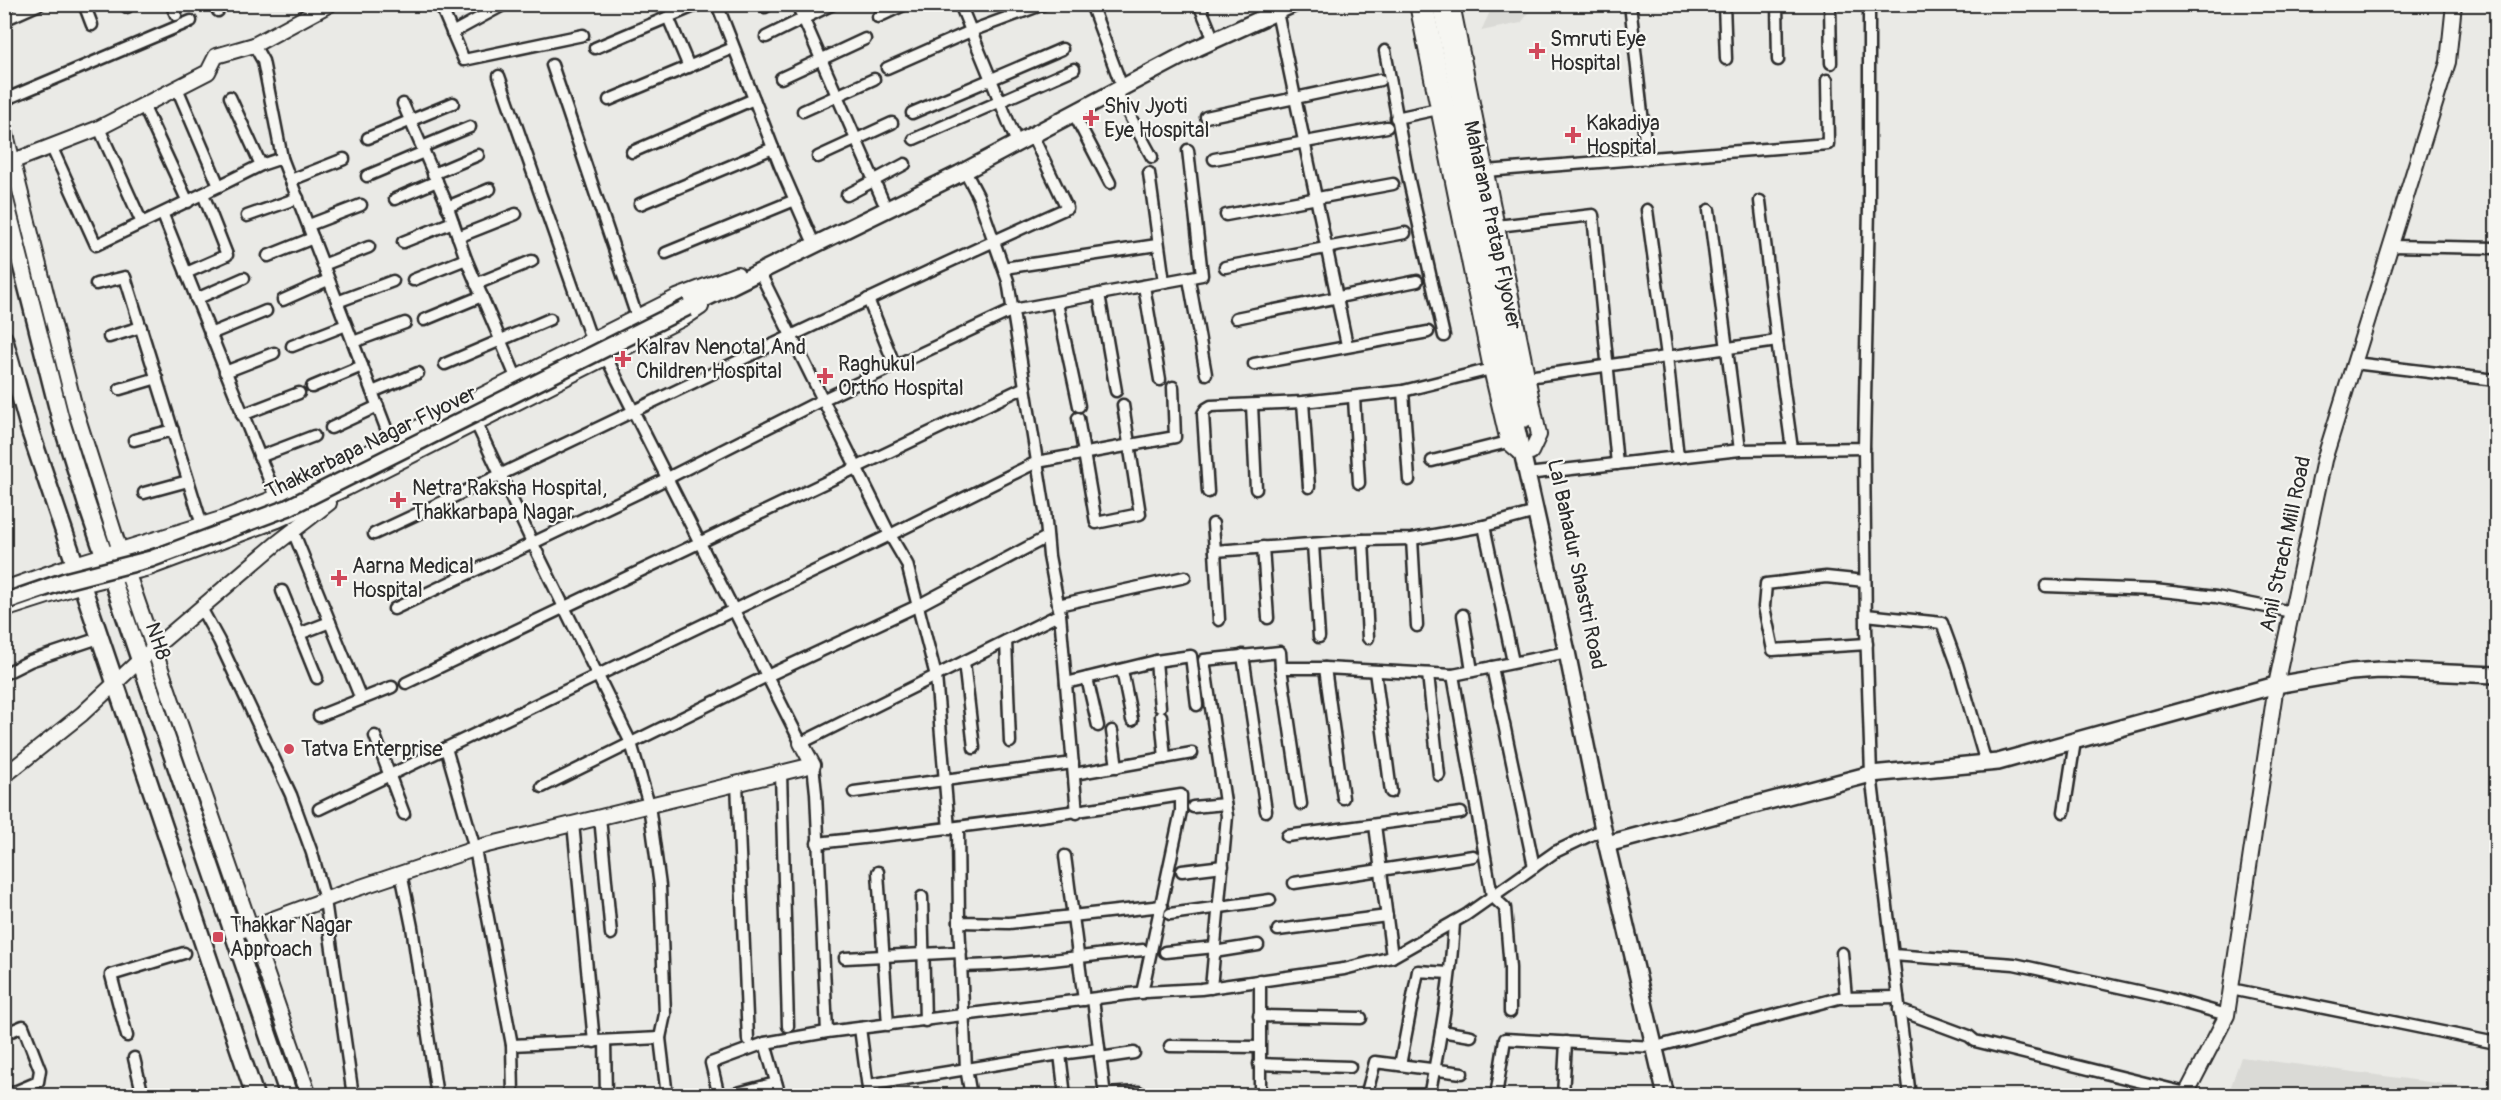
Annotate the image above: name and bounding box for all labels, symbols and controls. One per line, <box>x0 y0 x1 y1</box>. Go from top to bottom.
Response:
place label: Smruti Eye Hospital <box>1550 26 1646 77</box>
marker: Smruti Eye Hospital <box>1528 42 1546 60</box>
place label: Shiv Jyoti Eye Hospital <box>1104 93 1209 144</box>
marker: Shiv Jyoti Eye Hospital <box>1082 109 1100 127</box>
place label: Kakadiya Hospital <box>1586 110 1660 161</box>
street label: Maharana Pratap Flyover <box>1457 118 1528 333</box>
marker: Kakadiya Hospital <box>1564 126 1582 144</box>
place label: Kalrav Nenotal And Children Hospital <box>636 334 806 385</box>
marker: Kalrav Nenotal And Children Hospital <box>614 350 632 368</box>
place label: Raghukul Ortho Hospital <box>838 351 964 402</box>
marker: Raghukul Ortho Hospital <box>816 367 834 385</box>
street label: Thakkarbapa Nagar Flyover <box>261 379 482 505</box>
street label: Anil Strach Mill Road <box>2254 454 2317 634</box>
street label: Lal Bahadur Shastri Road <box>1541 456 1612 672</box>
place label: Netra Raksha Hospital, Thakkarbapa Nagar <box>412 475 607 526</box>
marker: Netra Raksha Hospital, Thakkarbapa Nagar <box>389 491 407 509</box>
place label: Aarna Medical Hospital <box>352 553 474 604</box>
marker: Aarna Medical Hospital <box>330 569 348 587</box>
street label: NH8 <box>139 619 176 664</box>
place label: Tatva Enterprise <box>301 736 443 763</box>
marker: Tatva Enterprise <box>282 742 296 756</box>
place label: Thakkar Nagar Approach <box>230 912 353 963</box>
marker: Thakkar Nagar Approach <box>211 930 225 944</box>

